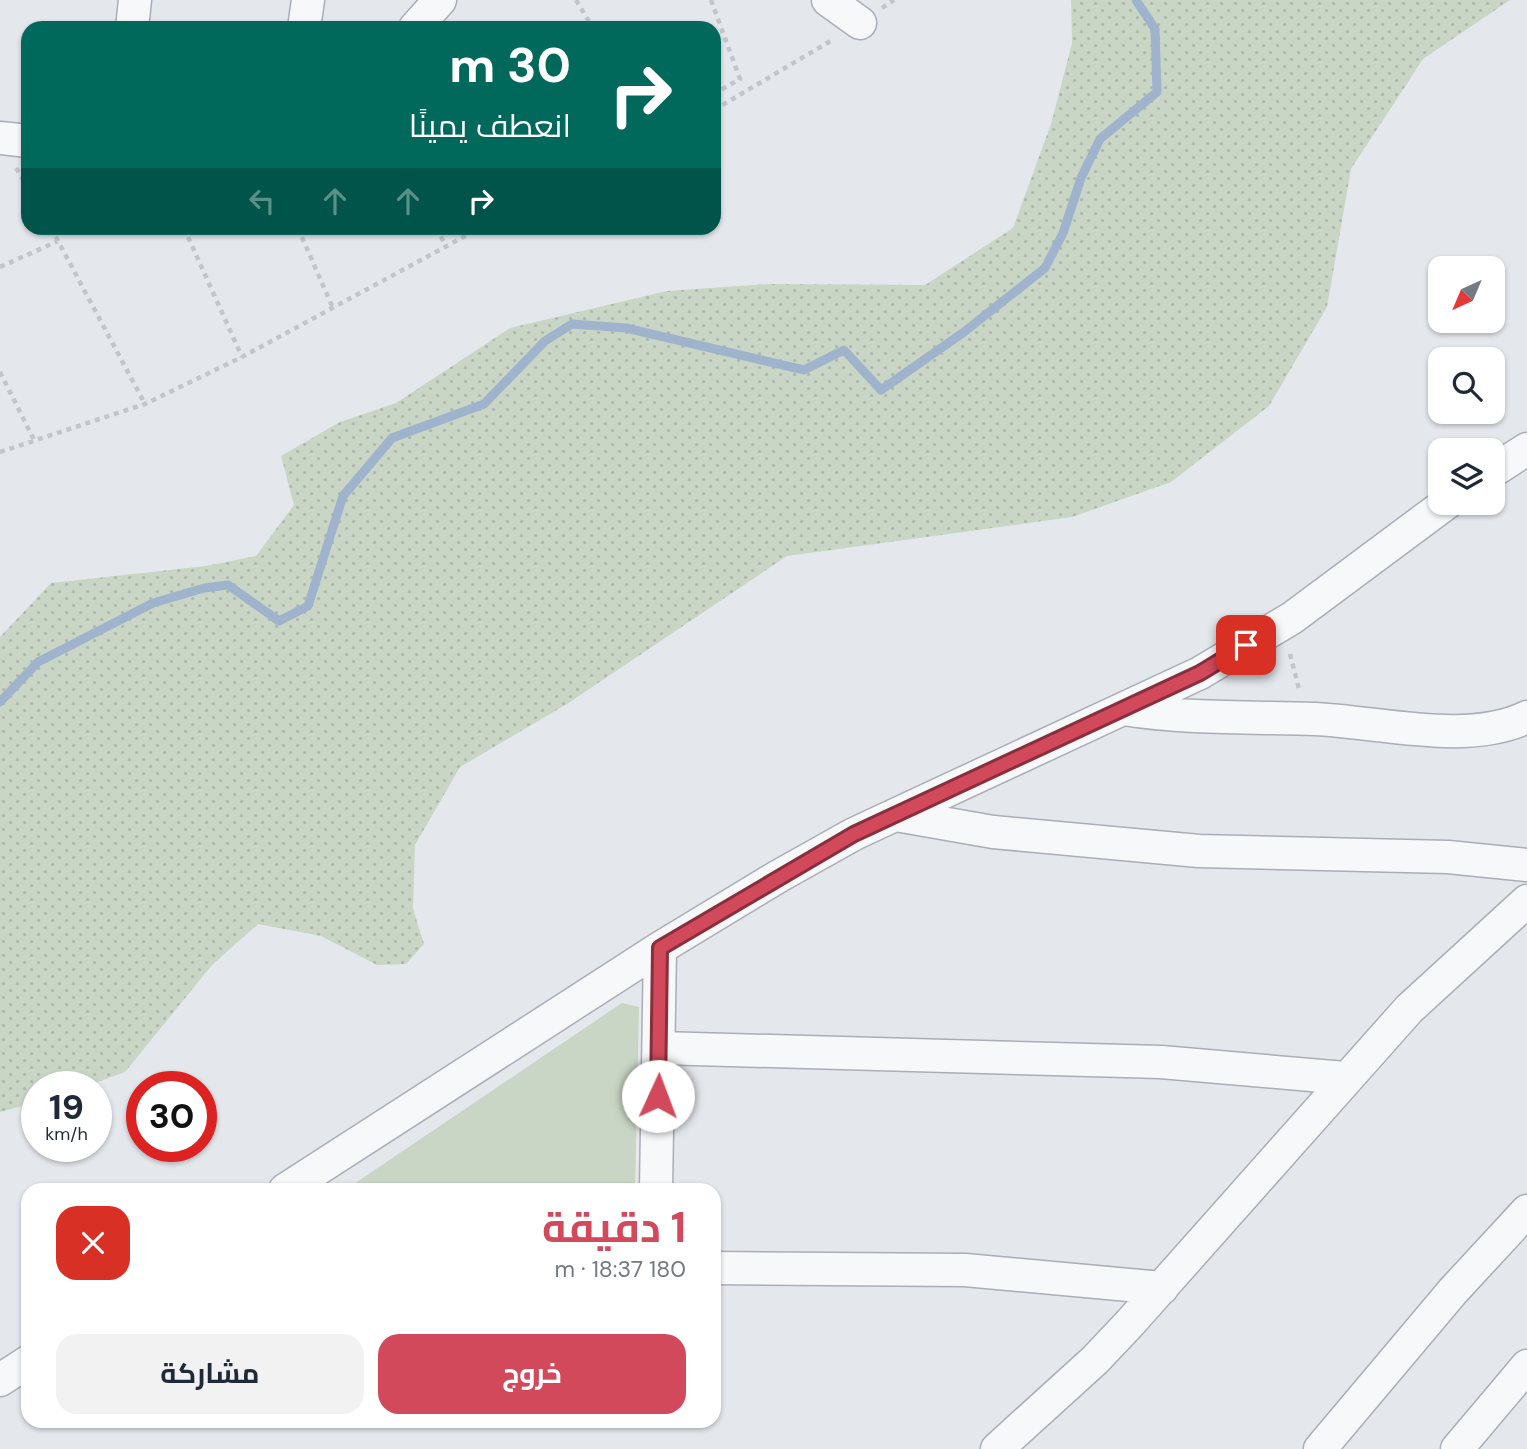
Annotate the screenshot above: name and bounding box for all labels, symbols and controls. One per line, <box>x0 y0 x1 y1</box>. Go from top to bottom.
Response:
text: 30 m <box>449 33 571 97</box>
icon: right <box>595 49 686 140</box>
text: انعطف يمينًا <box>409 105 571 147</box>
icon: left <box>243 182 281 220</box>
icon: ahead <box>316 182 354 220</box>
icon: ahead <box>389 182 427 220</box>
icon: right <box>462 182 500 220</box>
north arrow <box>1428 256 1505 332</box>
map controls <box>1428 256 1505 515</box>
button: search <box>1428 347 1505 424</box>
button: layers <box>1428 438 1505 515</box>
pin <box>1216 615 1276 675</box>
icon: arrive <box>1227 626 1265 664</box>
position arrow <box>621 1059 695 1133</box>
speed limit sign: 30 <box>126 1071 217 1162</box>
text: 19 <box>49 1084 84 1130</box>
text: km/h <box>45 1122 88 1146</box>
text: 1 دقيقة <box>542 1200 686 1255</box>
button: close <box>56 1206 130 1280</box>
text: 180 m · 18:37 <box>554 1254 686 1284</box>
button: مشاركة <box>56 1334 364 1414</box>
button: خروج <box>378 1334 686 1414</box>

